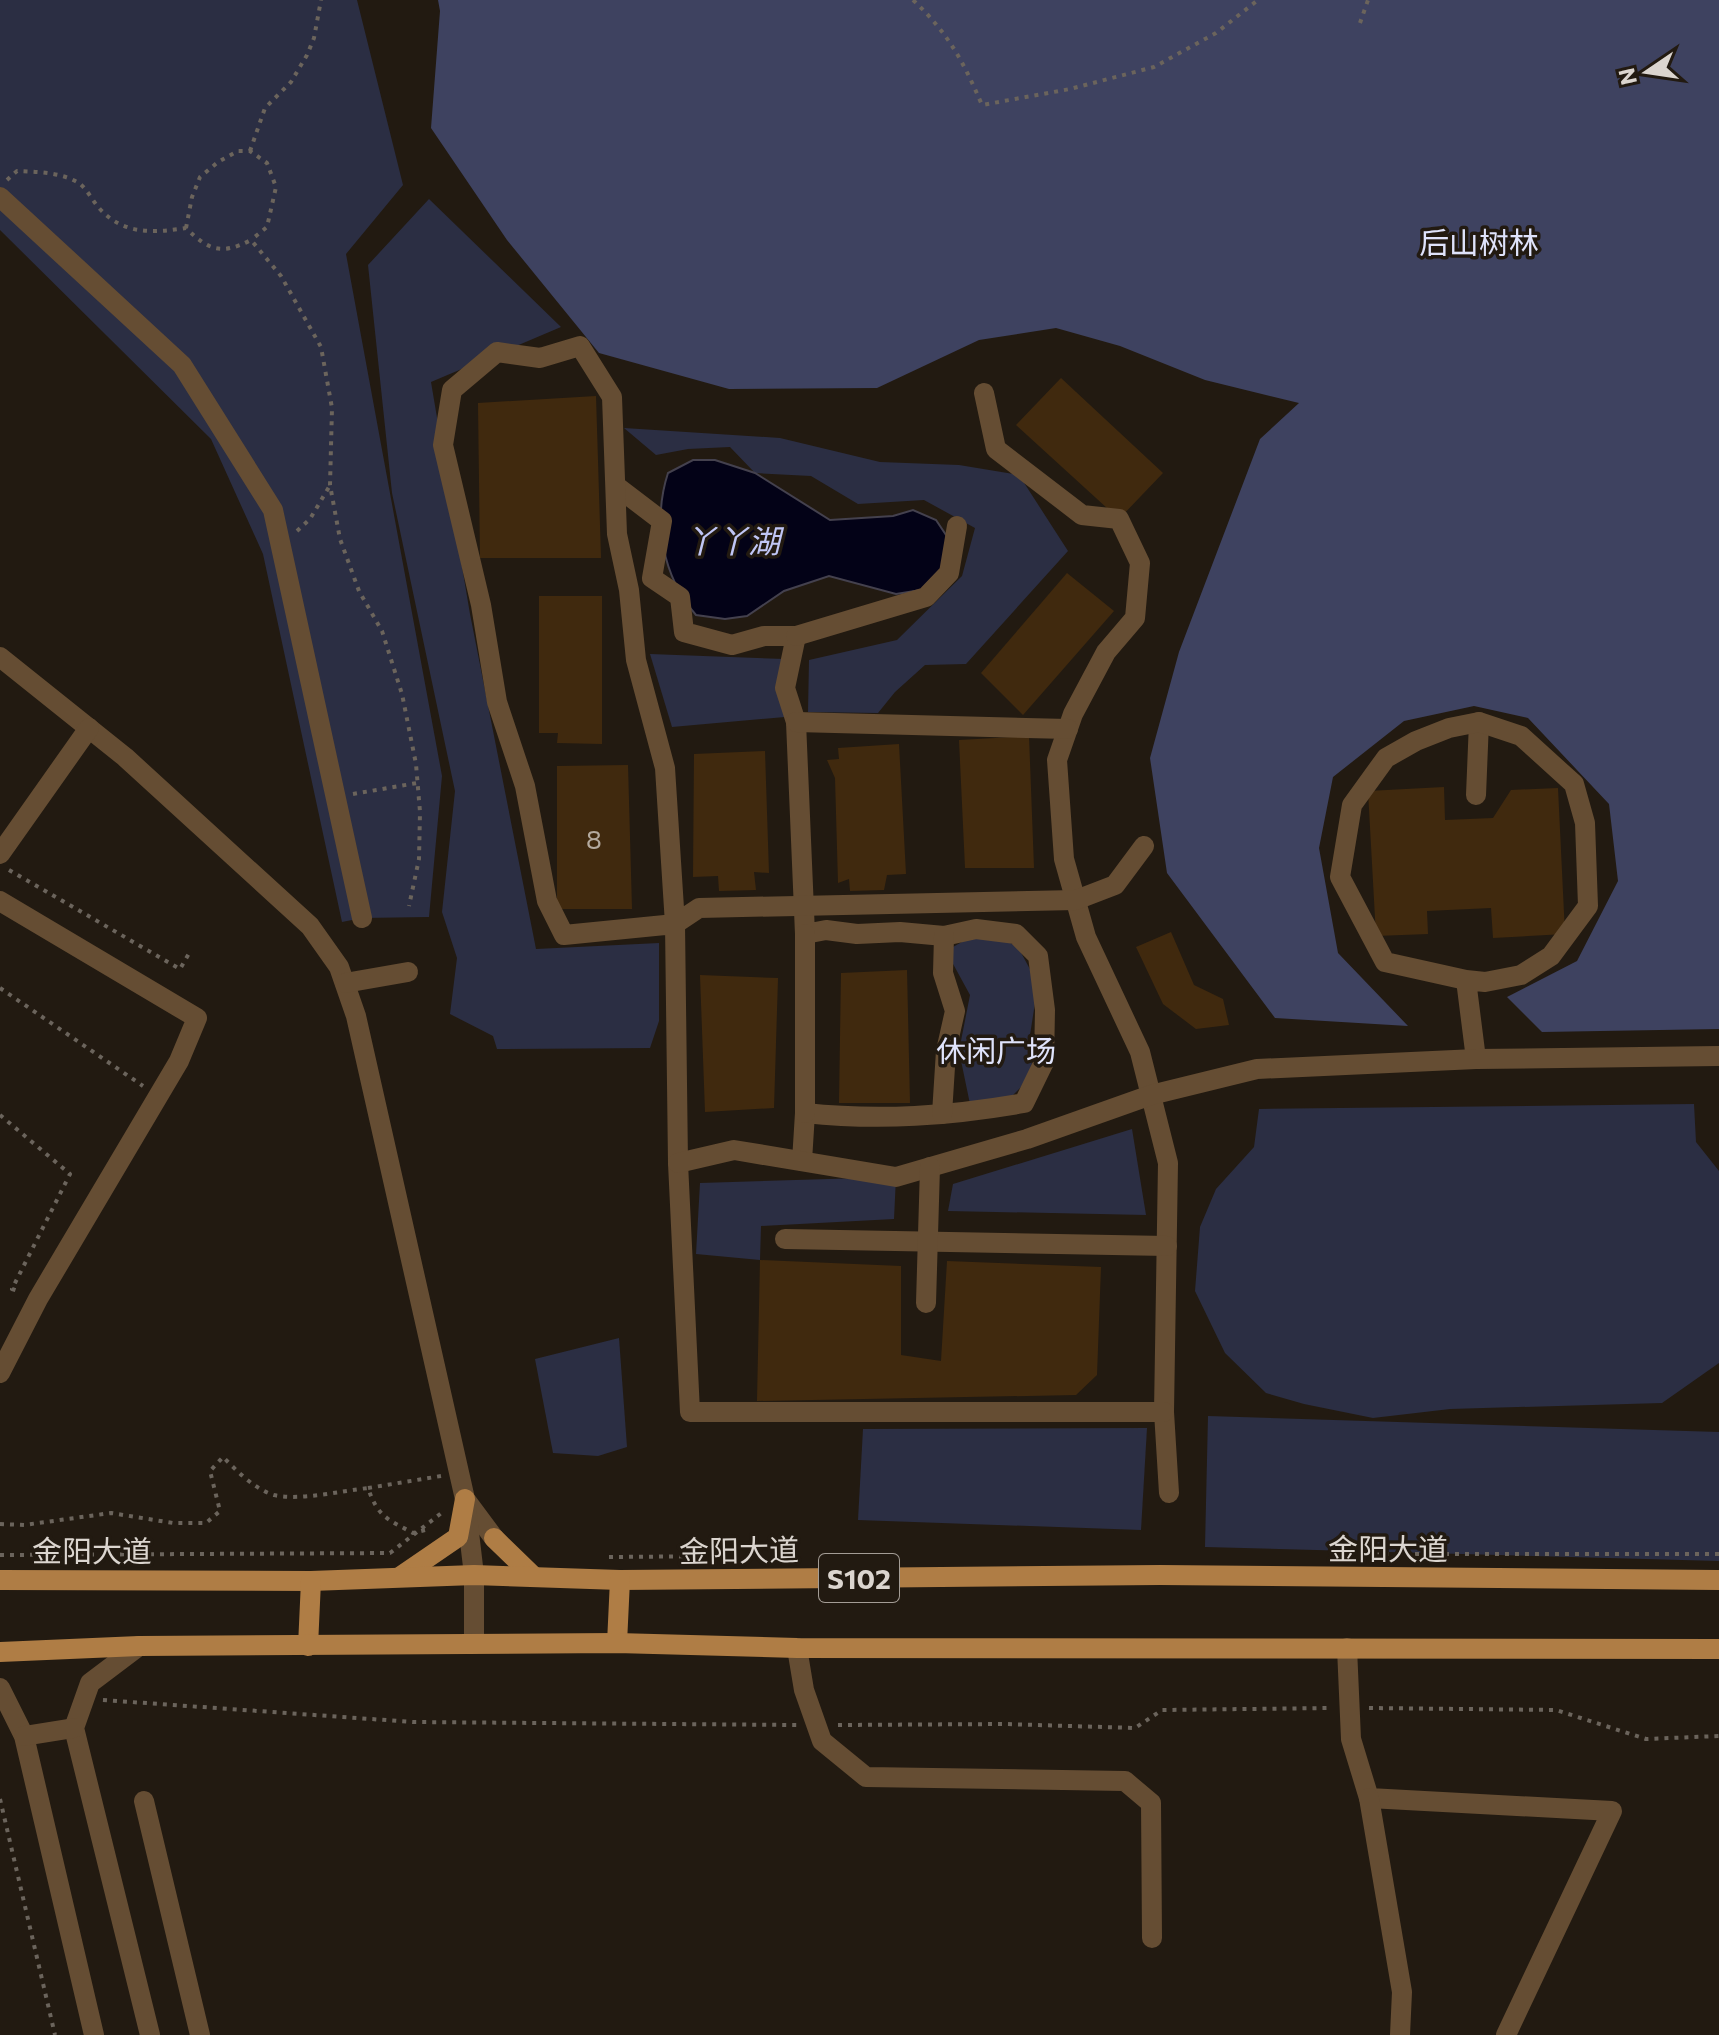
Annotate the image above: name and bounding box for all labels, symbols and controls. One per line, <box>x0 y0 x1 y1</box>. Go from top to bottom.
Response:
north arrow <box>1607 32 1687 112</box>
text: N <box>1612 66 1642 88</box>
park label: 后山树林 <box>1419 223 1539 260</box>
water label: 丫丫湖 <box>684 520 785 560</box>
house number: 8 <box>586 823 602 854</box>
park label: 休闲广场 <box>936 1031 1056 1068</box>
street label: 金阳大道 <box>679 1529 799 1569</box>
street label: 金阳大道 <box>1328 1529 1448 1566</box>
street label: 金阳大道 <box>32 1531 152 1568</box>
road number: S102 <box>819 1554 899 1602</box>

